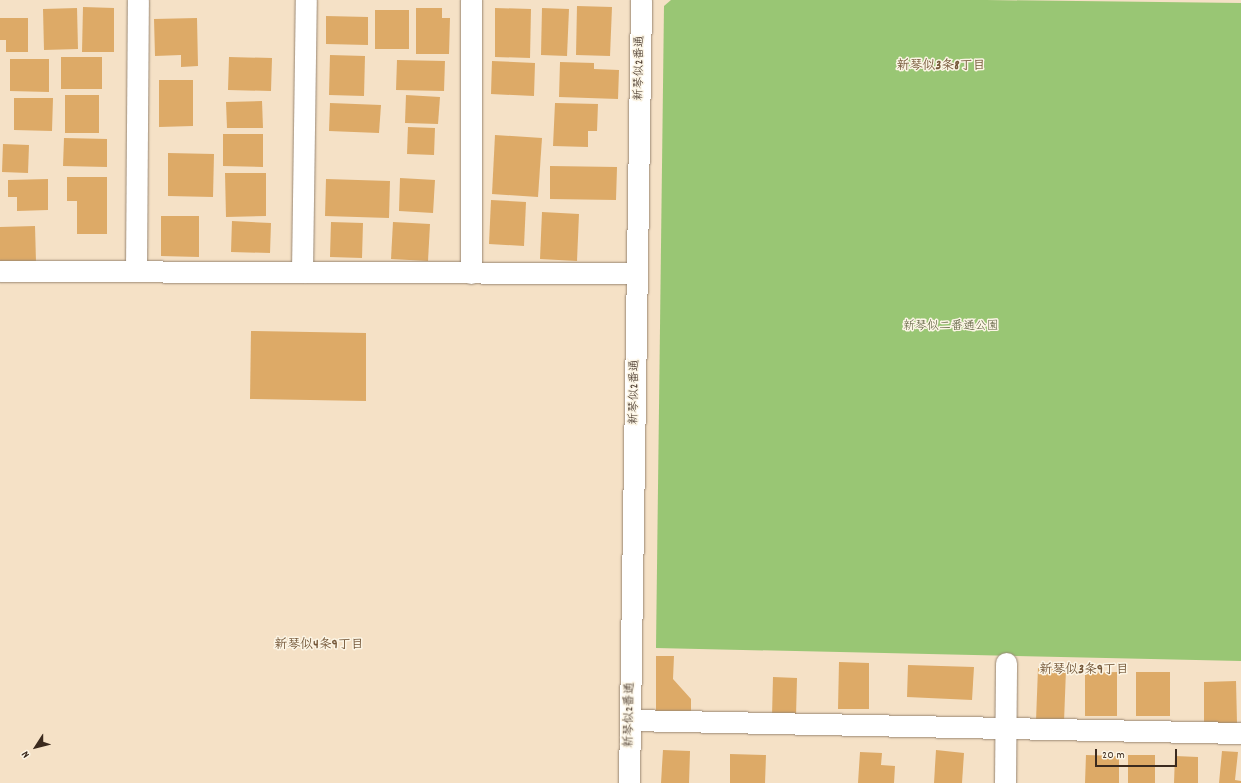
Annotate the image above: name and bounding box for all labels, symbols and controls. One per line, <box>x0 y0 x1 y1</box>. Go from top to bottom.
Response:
street label: 新琴似2番通 <box>632 35 648 101</box>
district label: 新琴似3条8丁目 <box>897 59 985 75</box>
park label: 新琴似二番通公園 <box>903 320 999 334</box>
street label: 新琴似2番通 <box>627 359 643 425</box>
district label: 新琴似4条9丁目 <box>274 638 364 654</box>
district label: 新琴似3条9丁目 <box>1039 663 1129 679</box>
street label: 新琴似2番通 <box>622 682 638 748</box>
north arrow <box>16 727 56 767</box>
scale bar <box>1097 741 1179 767</box>
text: N <box>18 747 34 761</box>
text: 20 m <box>1102 747 1125 764</box>

